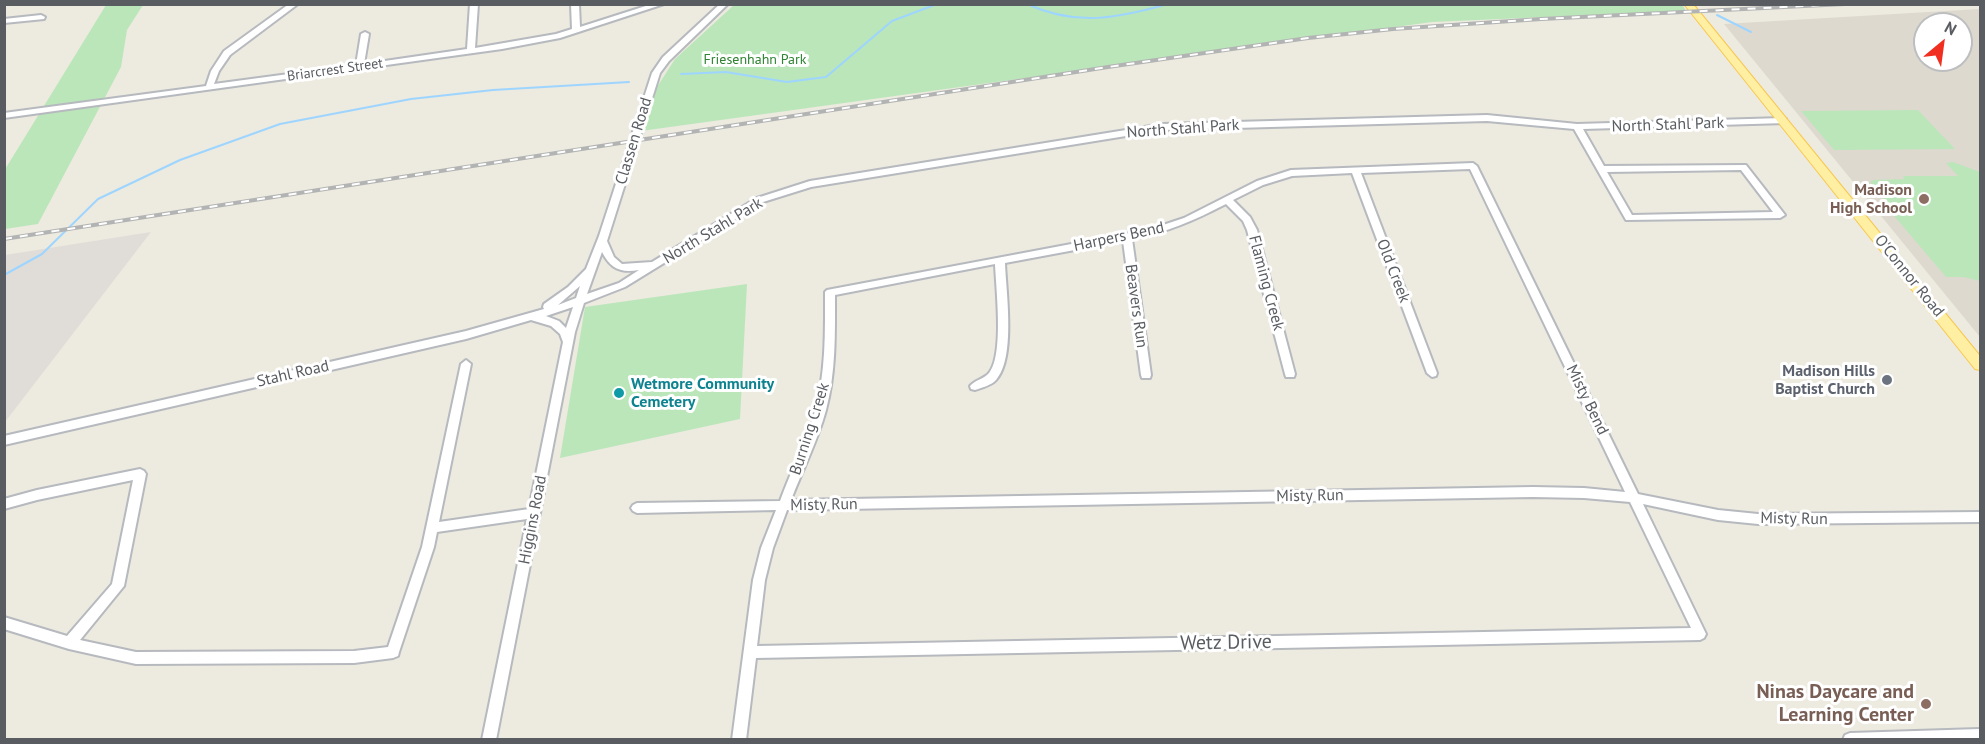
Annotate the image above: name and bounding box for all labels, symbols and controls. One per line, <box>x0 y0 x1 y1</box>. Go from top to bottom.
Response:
north arrow <box>1913 12 1973 72</box>
text: N <box>1941 17 1960 39</box>
park label: Friesenhahn Park <box>704 52 806 68</box>
street label: Briarcrest Street <box>286 55 384 85</box>
street label: Classen Road <box>612 95 656 187</box>
street label: North Stahl Park <box>1611 113 1725 137</box>
street label: North Stahl Park <box>1126 115 1240 143</box>
place label: Madison High School <box>1830 180 1912 218</box>
marker: Madison High School <box>1917 192 1931 206</box>
street label: North Stahl Park <box>660 194 766 268</box>
street label: Harpers Bend <box>1072 218 1166 256</box>
street label: O'Connor Road <box>1870 231 1948 321</box>
street label: Flaming Creek <box>1244 233 1288 333</box>
street label: Old Creek <box>1372 236 1414 306</box>
street label: Beavers Run <box>1121 263 1151 349</box>
street label: Stahl Road <box>255 356 331 392</box>
place label: Madison Hills Baptist Church <box>1775 361 1875 399</box>
street label: Misty Bend <box>1562 362 1612 438</box>
marker: Madison Hills Baptist Church <box>1880 373 1894 387</box>
place label: Wetmore Community Cemetery <box>631 374 774 412</box>
street label: Burning Creek <box>786 380 834 478</box>
marker: Wetmore Community Cemetery <box>612 386 626 400</box>
street label: Higgins Road <box>515 474 551 566</box>
street label: Misty Run <box>1276 486 1344 506</box>
street label: Misty Run <box>790 495 858 515</box>
street label: Misty Run <box>1760 509 1828 529</box>
street label: Wetz Drive <box>1180 630 1272 656</box>
place label: Ninas Daycare and Learning Center <box>1756 680 1914 727</box>
marker: Ninas Daycare and Learning Center <box>1919 697 1933 711</box>

